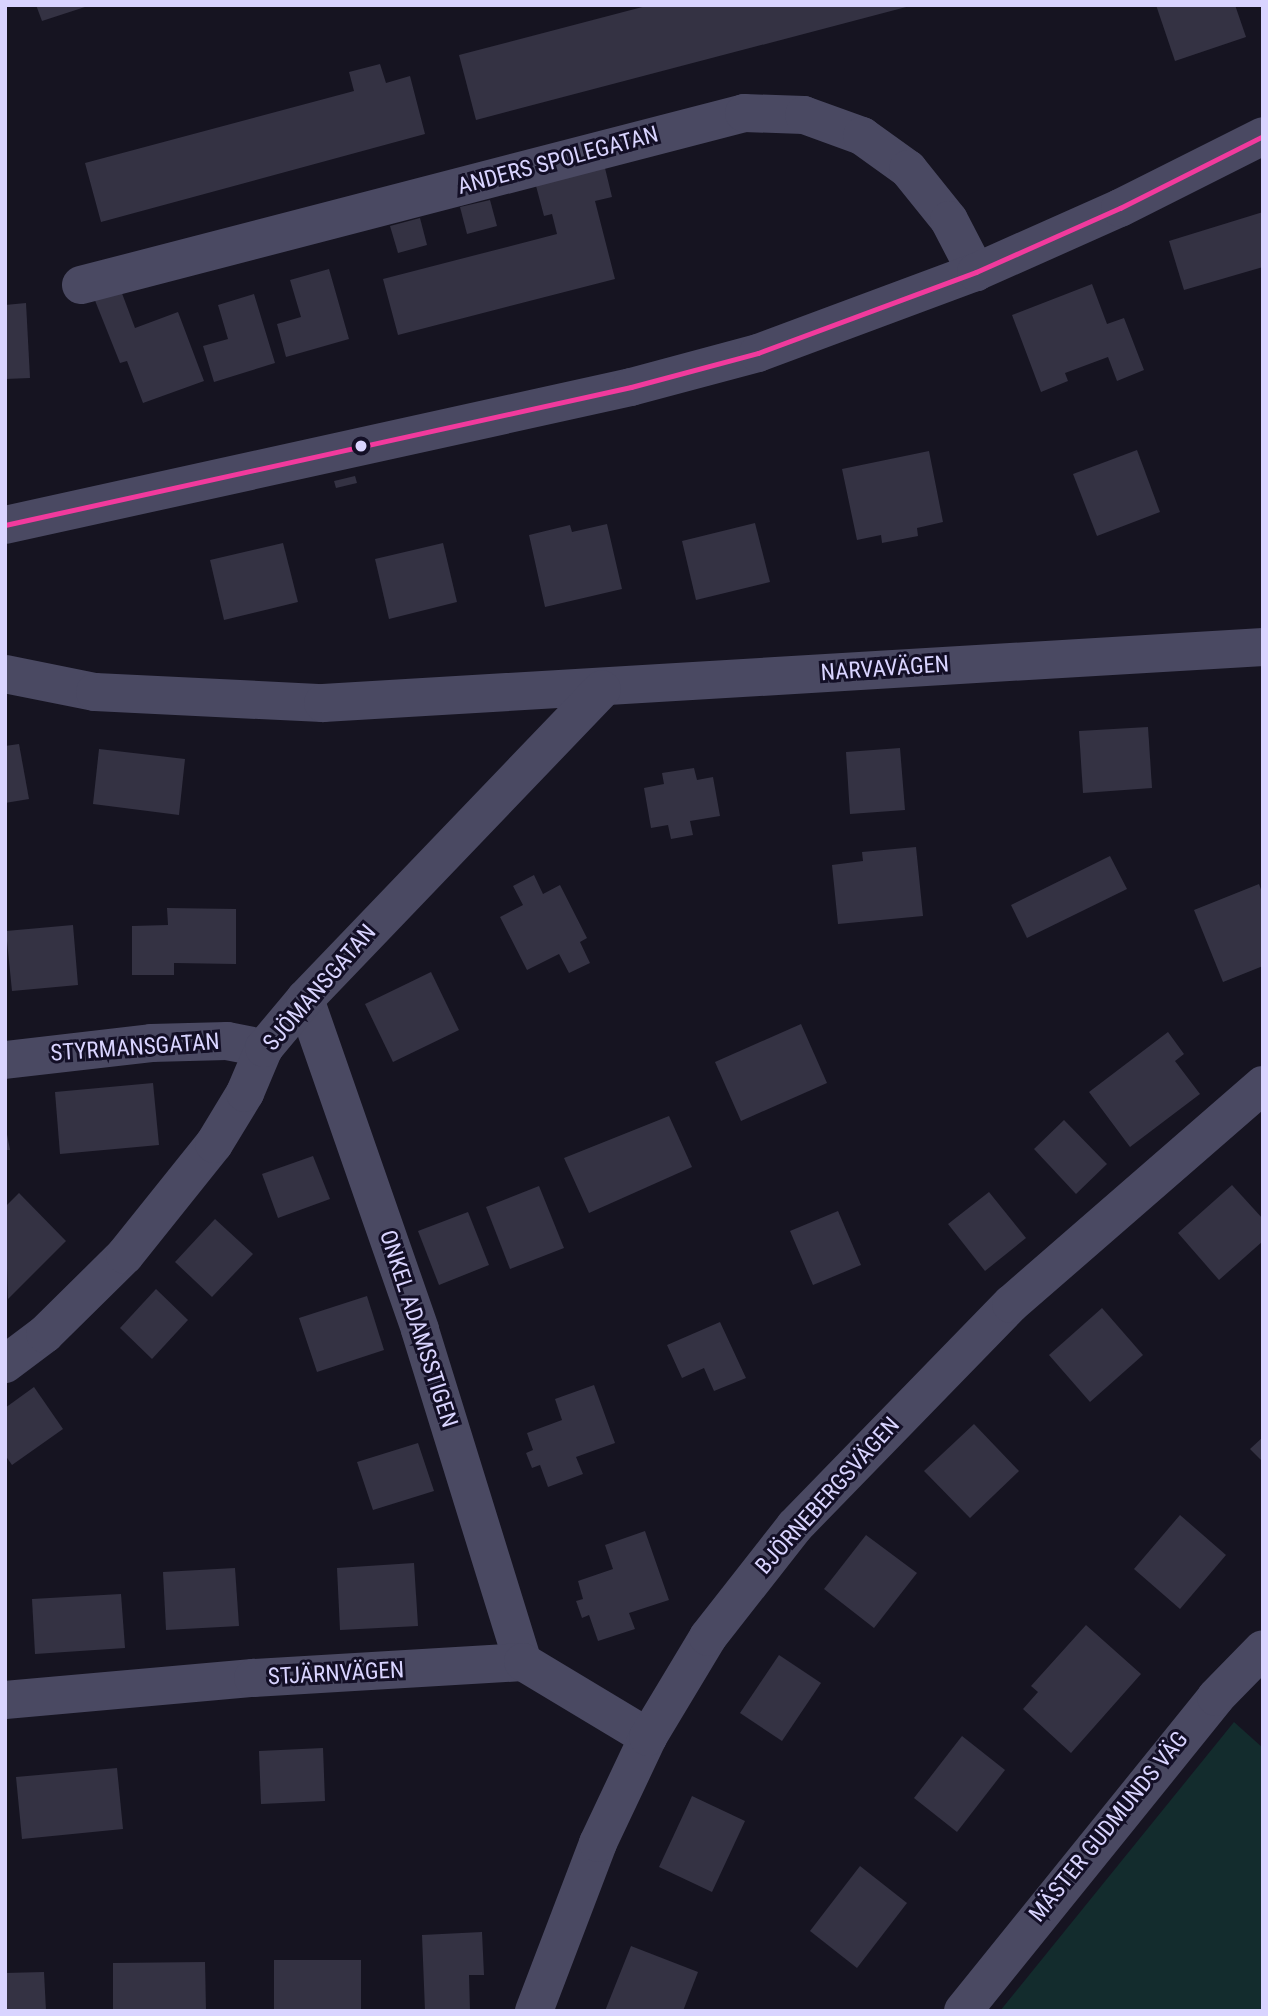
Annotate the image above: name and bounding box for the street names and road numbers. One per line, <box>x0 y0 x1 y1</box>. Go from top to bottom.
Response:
street label: ANDERS SPOLEGATAN <box>455 121 661 201</box>
street label: NARVAVÄGEN <box>820 651 950 687</box>
street label: SJÖMANSGATAN <box>258 919 382 1057</box>
street label: STYRMANSGATAN <box>50 1028 220 1068</box>
street label: ONKEL ADAMSSTIGEN <box>373 1227 463 1431</box>
street label: BJÖRNEBERGSVÄGEN <box>750 1412 906 1580</box>
street label: STJÄRNVÄGEN <box>267 1657 405 1691</box>
street label: MÄSTER GUDMUNDS VÄG <box>1024 1726 1194 1928</box>

